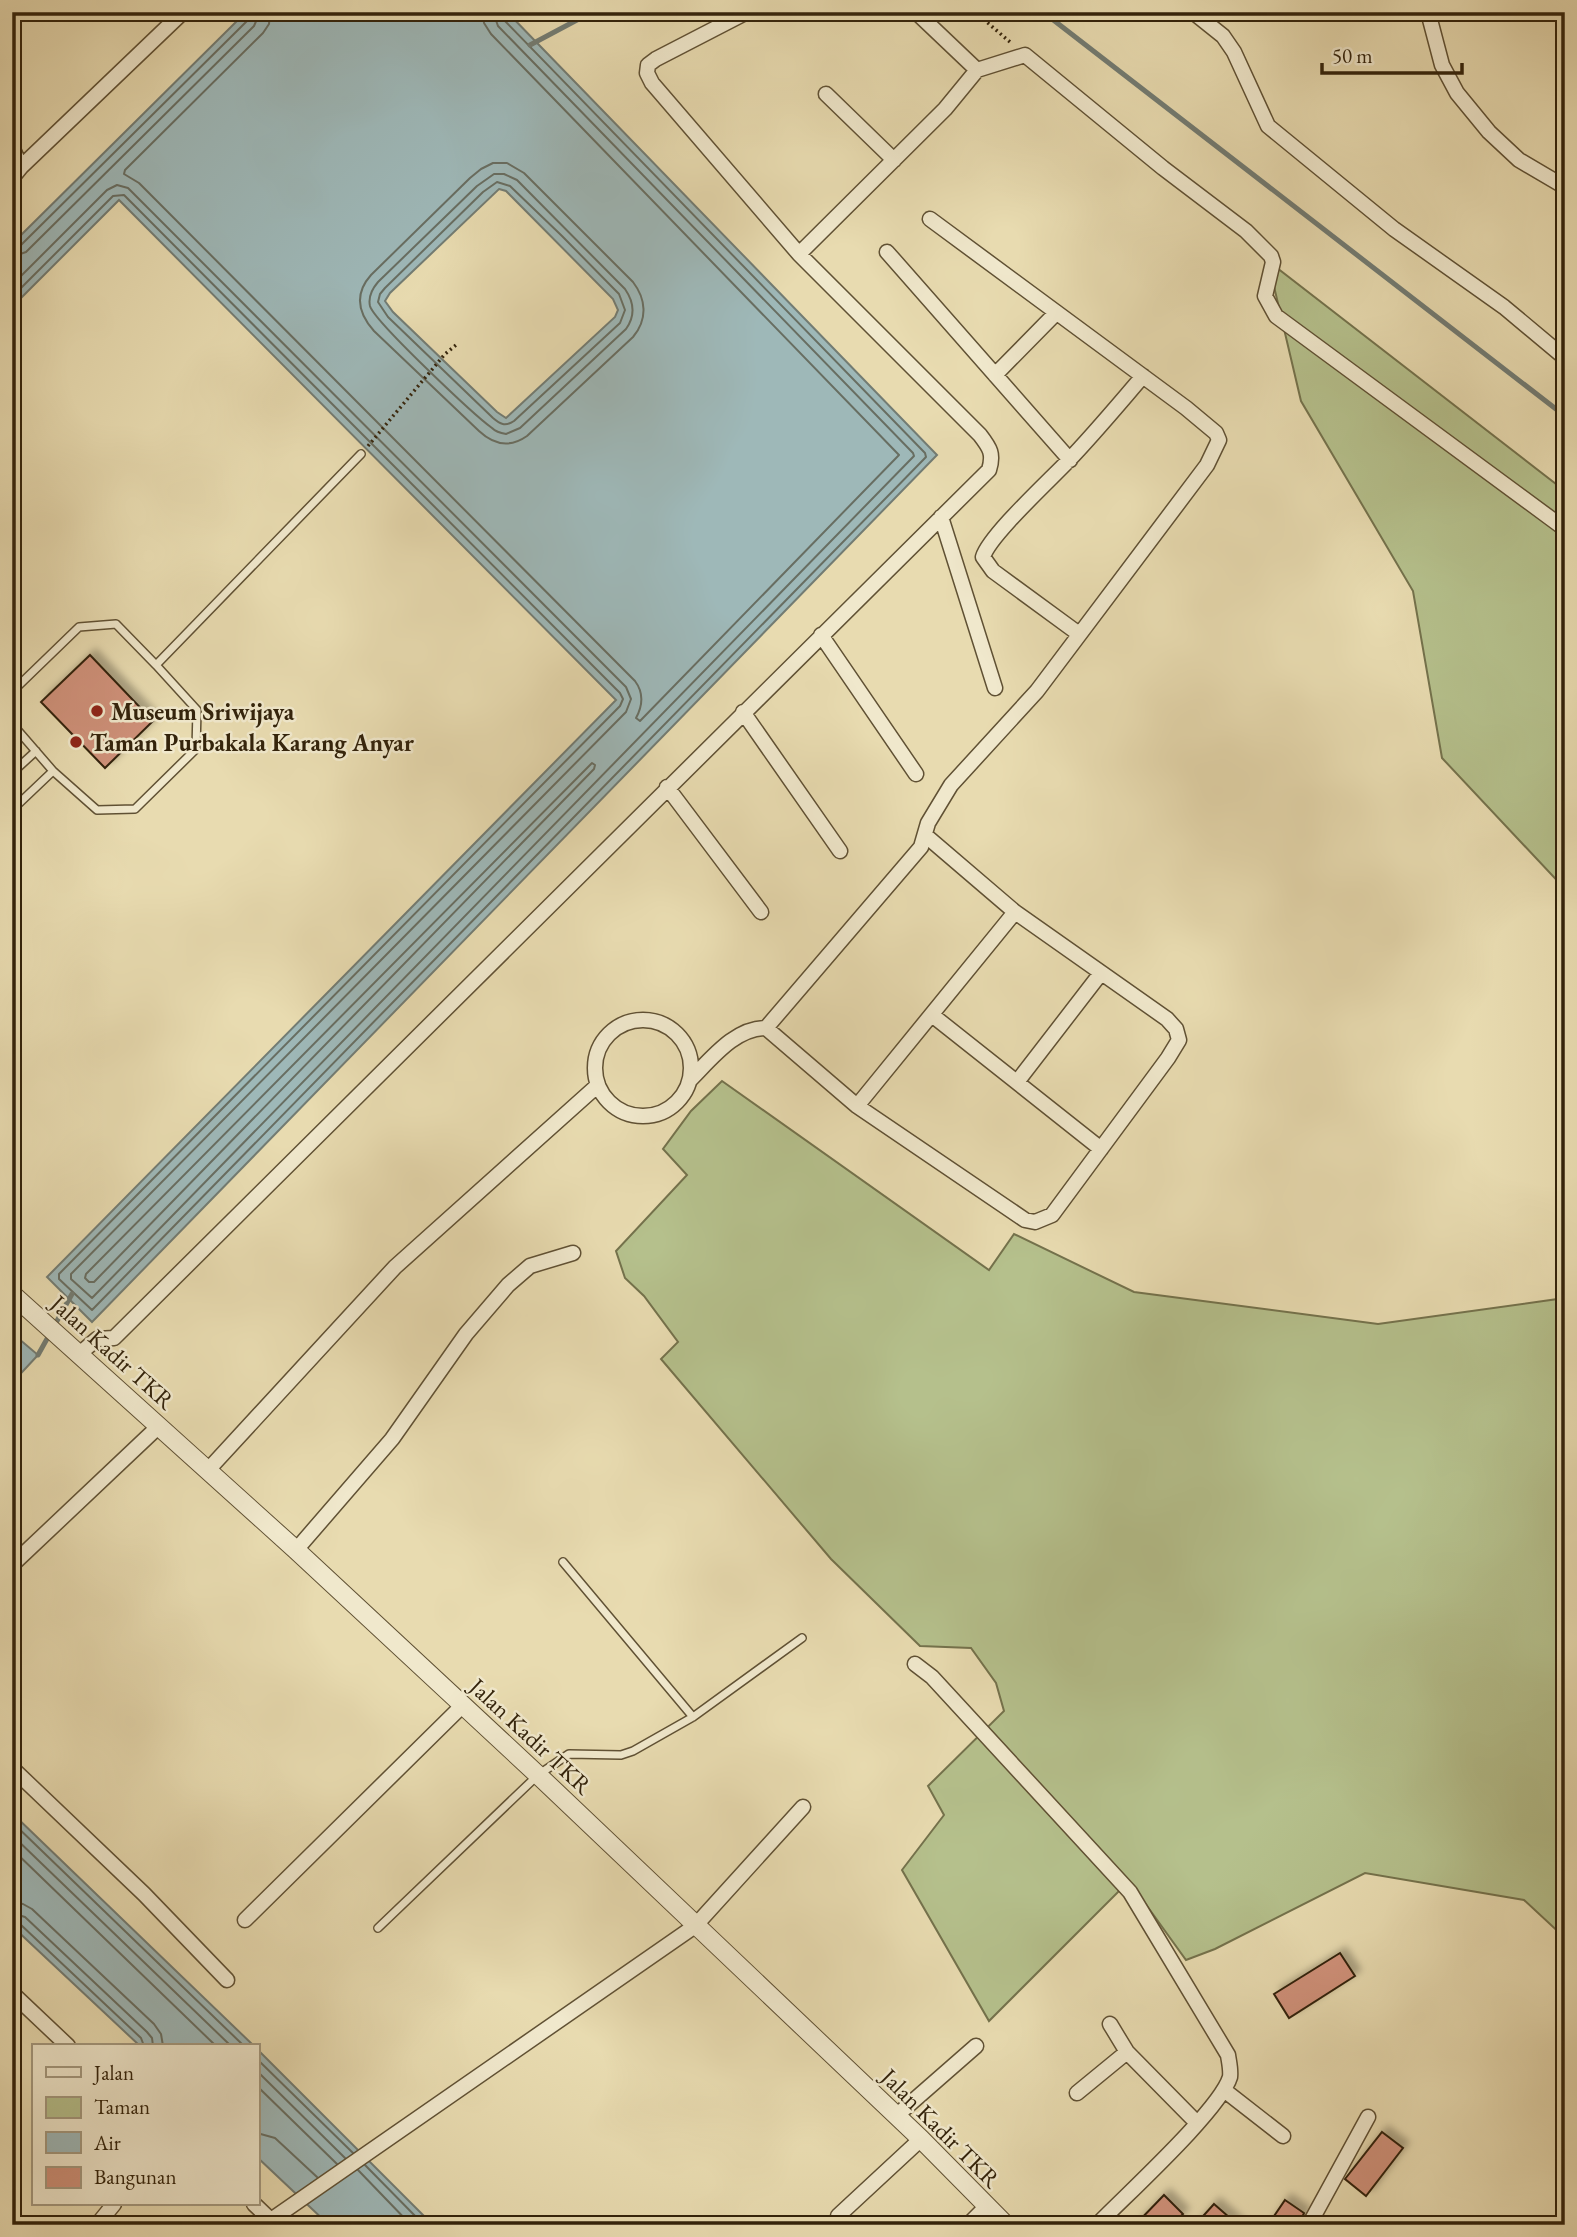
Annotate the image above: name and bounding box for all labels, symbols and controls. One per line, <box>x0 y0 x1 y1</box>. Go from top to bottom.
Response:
scale bar <box>1322 32 1462 76</box>
text: 50 m <box>1332 42 1373 69</box>
place label: Museum Sriwijaya <box>111 696 295 728</box>
marker: Museum Sriwijaya <box>89 703 105 719</box>
place label: Taman Purbakala Karang Anyar <box>90 727 414 759</box>
marker: Taman Purbakala Karang Anyar <box>68 734 84 750</box>
street label: Jalan Kadir TKR <box>43 1287 182 1417</box>
street label: Jalan Kadir TKR <box>462 1670 600 1801</box>
legend <box>32 2044 259 2206</box>
text: Jalan <box>92 2059 134 2086</box>
street label: Jalan Kadir TKR <box>873 2060 1008 2195</box>
text: Taman <box>94 2093 150 2120</box>
text: Air <box>93 2129 121 2156</box>
text: Bangunan <box>94 2163 177 2190</box>

